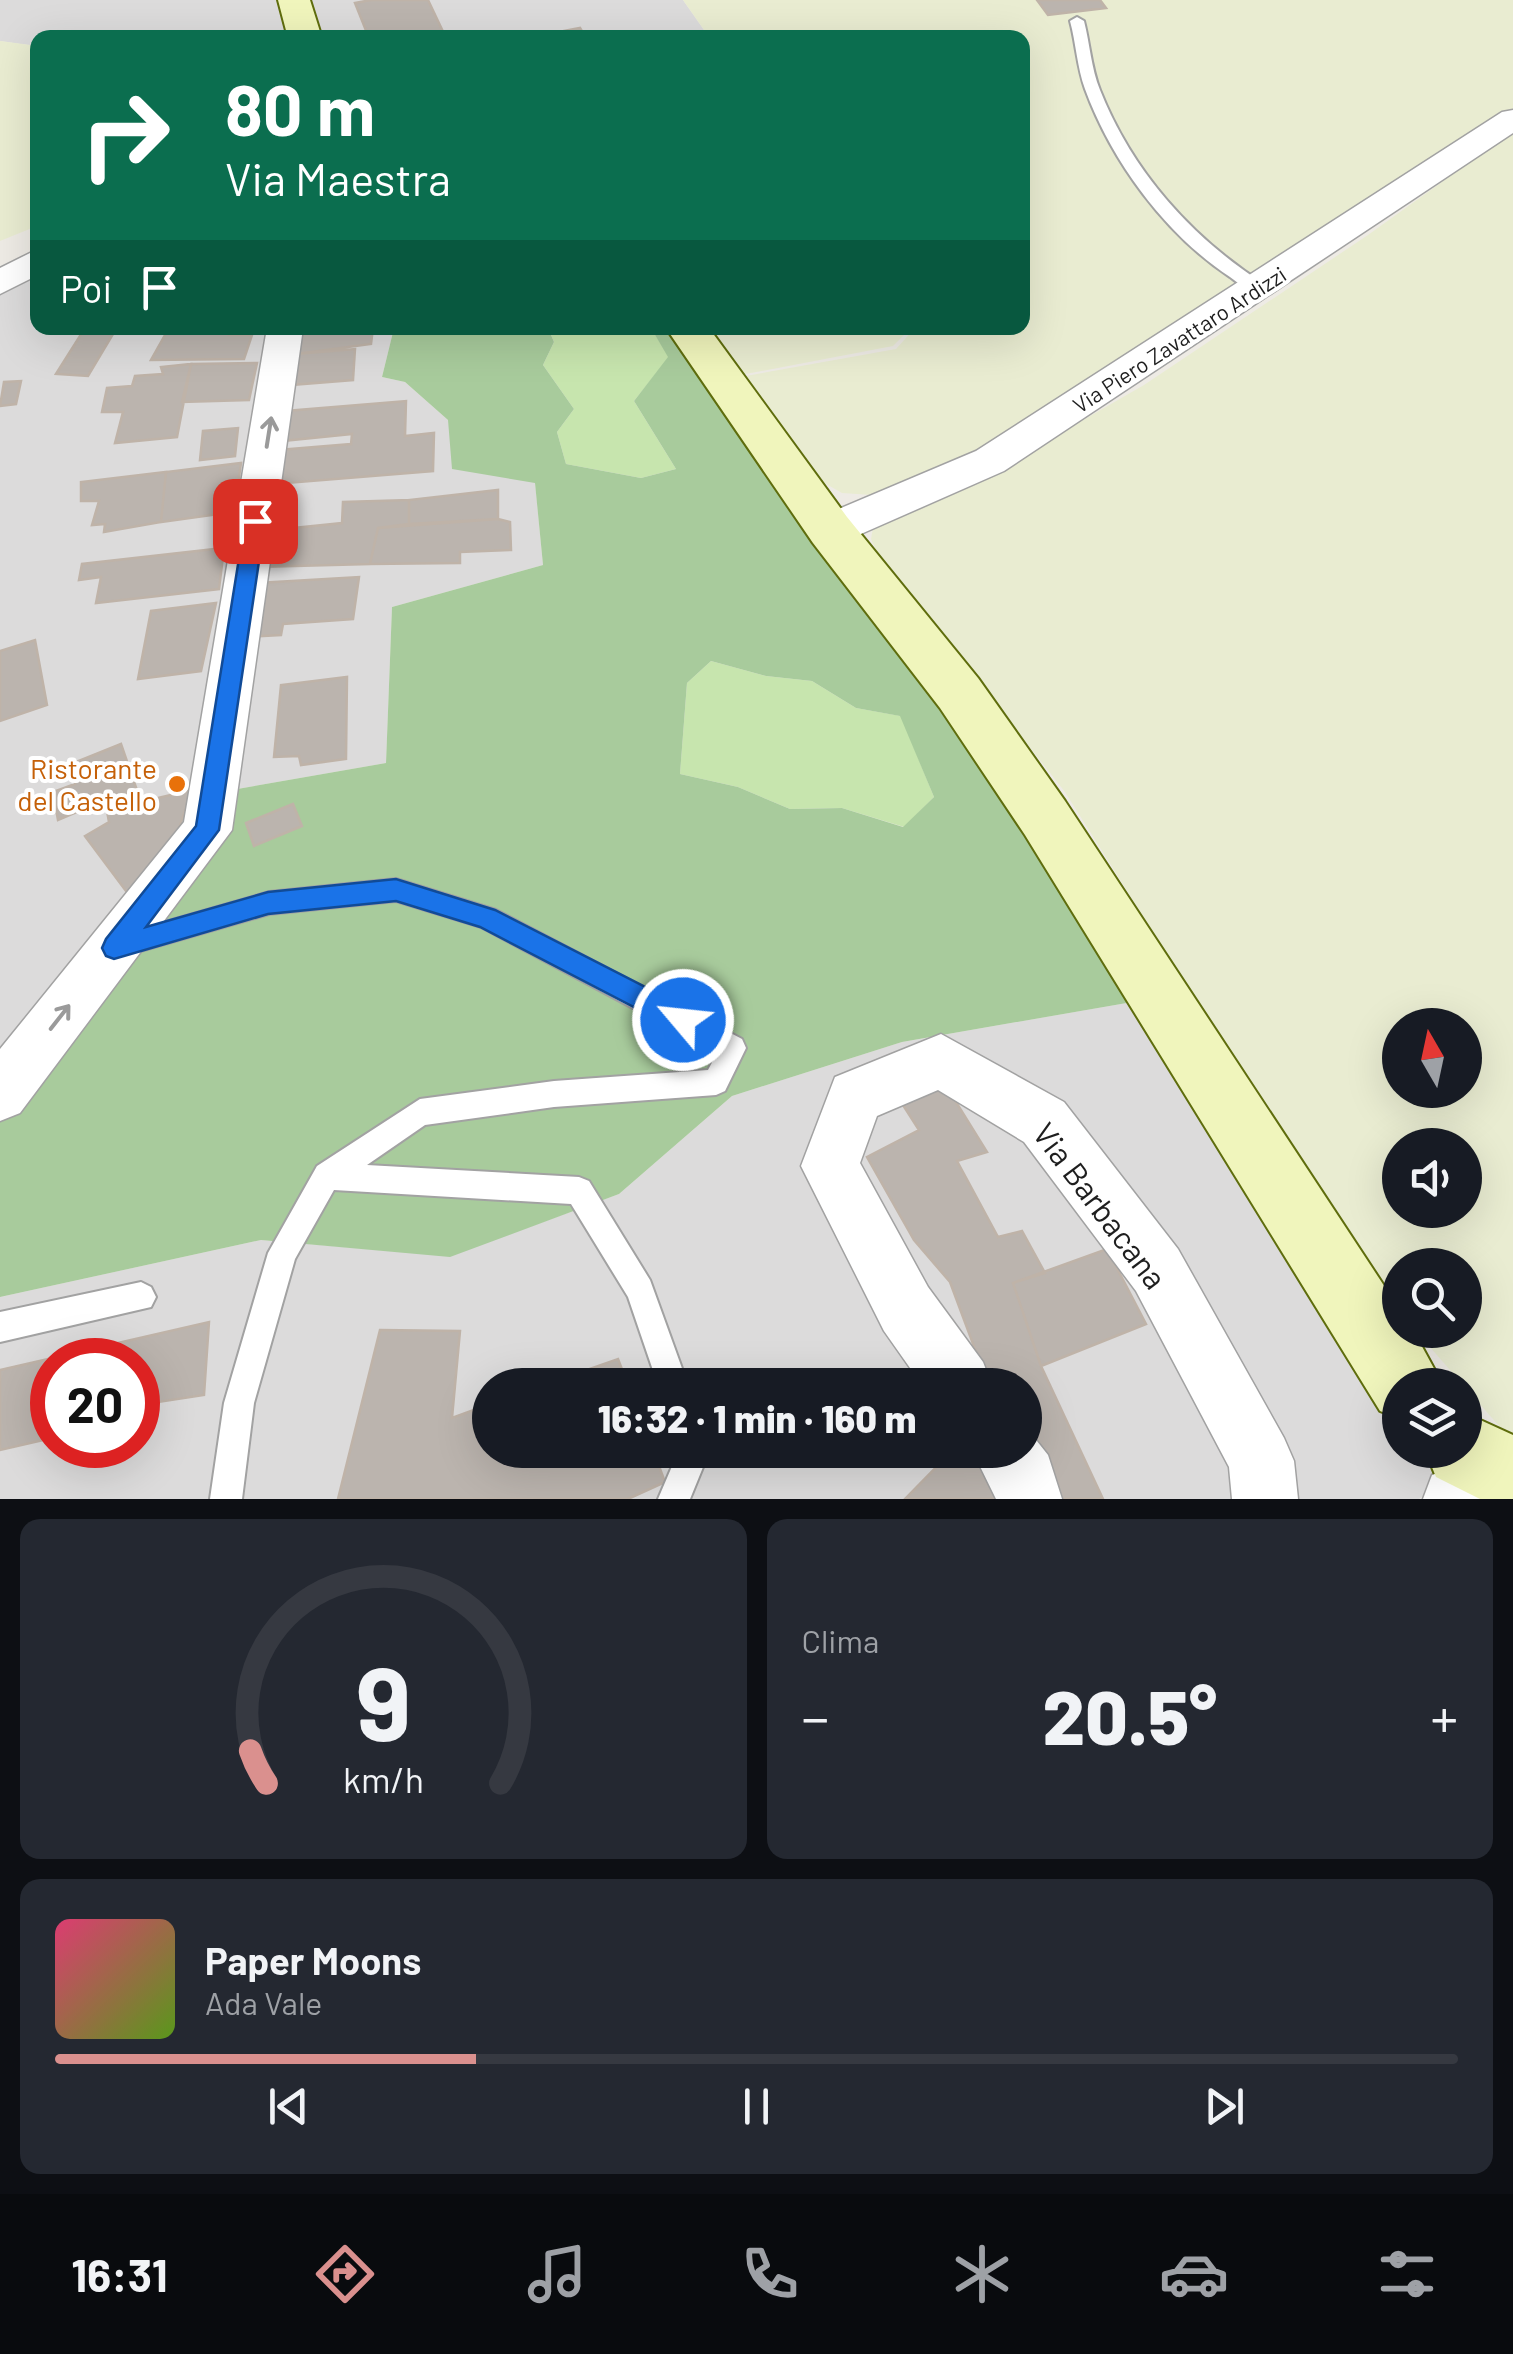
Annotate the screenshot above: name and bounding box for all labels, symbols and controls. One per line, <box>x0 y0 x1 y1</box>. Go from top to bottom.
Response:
text: 80 m <box>225 66 375 150</box>
icon: right <box>60 70 190 200</box>
text: Via Maestra <box>225 151 451 205</box>
icon: arrive <box>132 260 187 315</box>
street label: Via Piero Zavattaro Ardizzi <box>1067 260 1291 418</box>
text: Poi <box>60 265 112 311</box>
one-way arrow <box>260 417 278 449</box>
pin <box>213 479 298 564</box>
icon: arrive <box>228 494 283 549</box>
place label: Ristorante del Castello <box>17 751 157 817</box>
marker: Ristorante del Castello <box>166 773 188 795</box>
position arrow <box>631 968 735 1072</box>
one-way arrow <box>49 1004 70 1031</box>
north arrow <box>1382 1008 1482 1108</box>
map controls <box>1382 1008 1482 1468</box>
street label: Via Barbacana <box>1026 1114 1176 1296</box>
button: sound <box>1382 1128 1482 1228</box>
button: search <box>1382 1248 1482 1348</box>
speed limit sign: 20 <box>30 1338 160 1468</box>
button: layers <box>1382 1368 1482 1468</box>
text: 16:32 · 1 min · 160 m <box>598 1395 916 1441</box>
text: Clima <box>802 1621 879 1659</box>
text: 9 <box>356 1637 411 1762</box>
text: 20.5° <box>1042 1670 1217 1760</box>
text: − <box>802 1683 829 1749</box>
text: + <box>1430 1683 1458 1749</box>
text: km/h <box>343 1757 424 1800</box>
text: Paper Moons <box>205 1937 421 1983</box>
text: Ada Vale <box>205 1983 322 2021</box>
icon: previous <box>261 2079 316 2134</box>
icon: pause <box>729 2079 784 2134</box>
icon: next <box>1197 2079 1252 2134</box>
icon: directions <box>310 2239 380 2309</box>
icon: music <box>522 2239 592 2309</box>
icon: phone <box>735 2239 805 2309</box>
icon: climate <box>947 2239 1017 2309</box>
icon: car <box>1159 2239 1229 2309</box>
icon: filters <box>1372 2239 1442 2309</box>
text: 16:31 <box>71 2247 168 2301</box>

